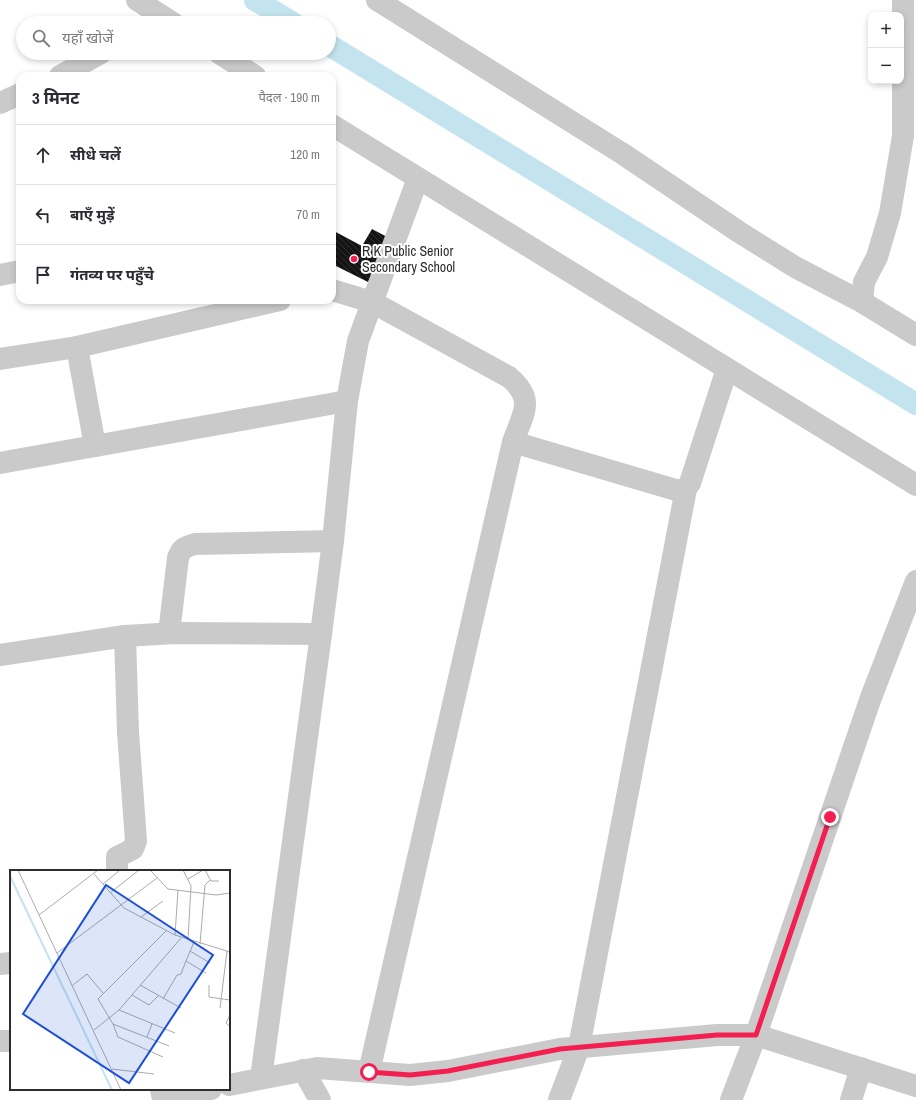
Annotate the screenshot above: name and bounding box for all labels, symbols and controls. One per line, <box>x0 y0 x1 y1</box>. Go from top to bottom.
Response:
map controls <box>868 12 904 84</box>
button: + <box>868 12 904 48</box>
search box <box>16 16 336 60</box>
icon: search <box>30 27 52 49</box>
text: यहाँ खोजें <box>62 27 113 48</box>
button: − <box>868 48 904 84</box>
text: 3 मिनट <box>32 86 79 109</box>
text: पैदल · 190 m <box>258 89 320 106</box>
icon: ahead <box>32 144 54 166</box>
text: सीधे चलें <box>70 144 121 165</box>
text: 120 m <box>290 146 320 163</box>
icon: left <box>32 204 54 226</box>
text: बाएँ मुड़ें <box>70 204 115 225</box>
text: 70 m <box>296 206 320 223</box>
place label: R K Public Senior Secondary School <box>362 242 455 276</box>
marker: R K Public Senior Secondary School <box>349 254 359 264</box>
icon: arrive <box>32 264 54 286</box>
text: गंतव्य पर पहुँचे <box>70 264 154 285</box>
route end <box>821 808 839 826</box>
inset map <box>10 870 230 1090</box>
route start <box>360 1063 378 1081</box>

